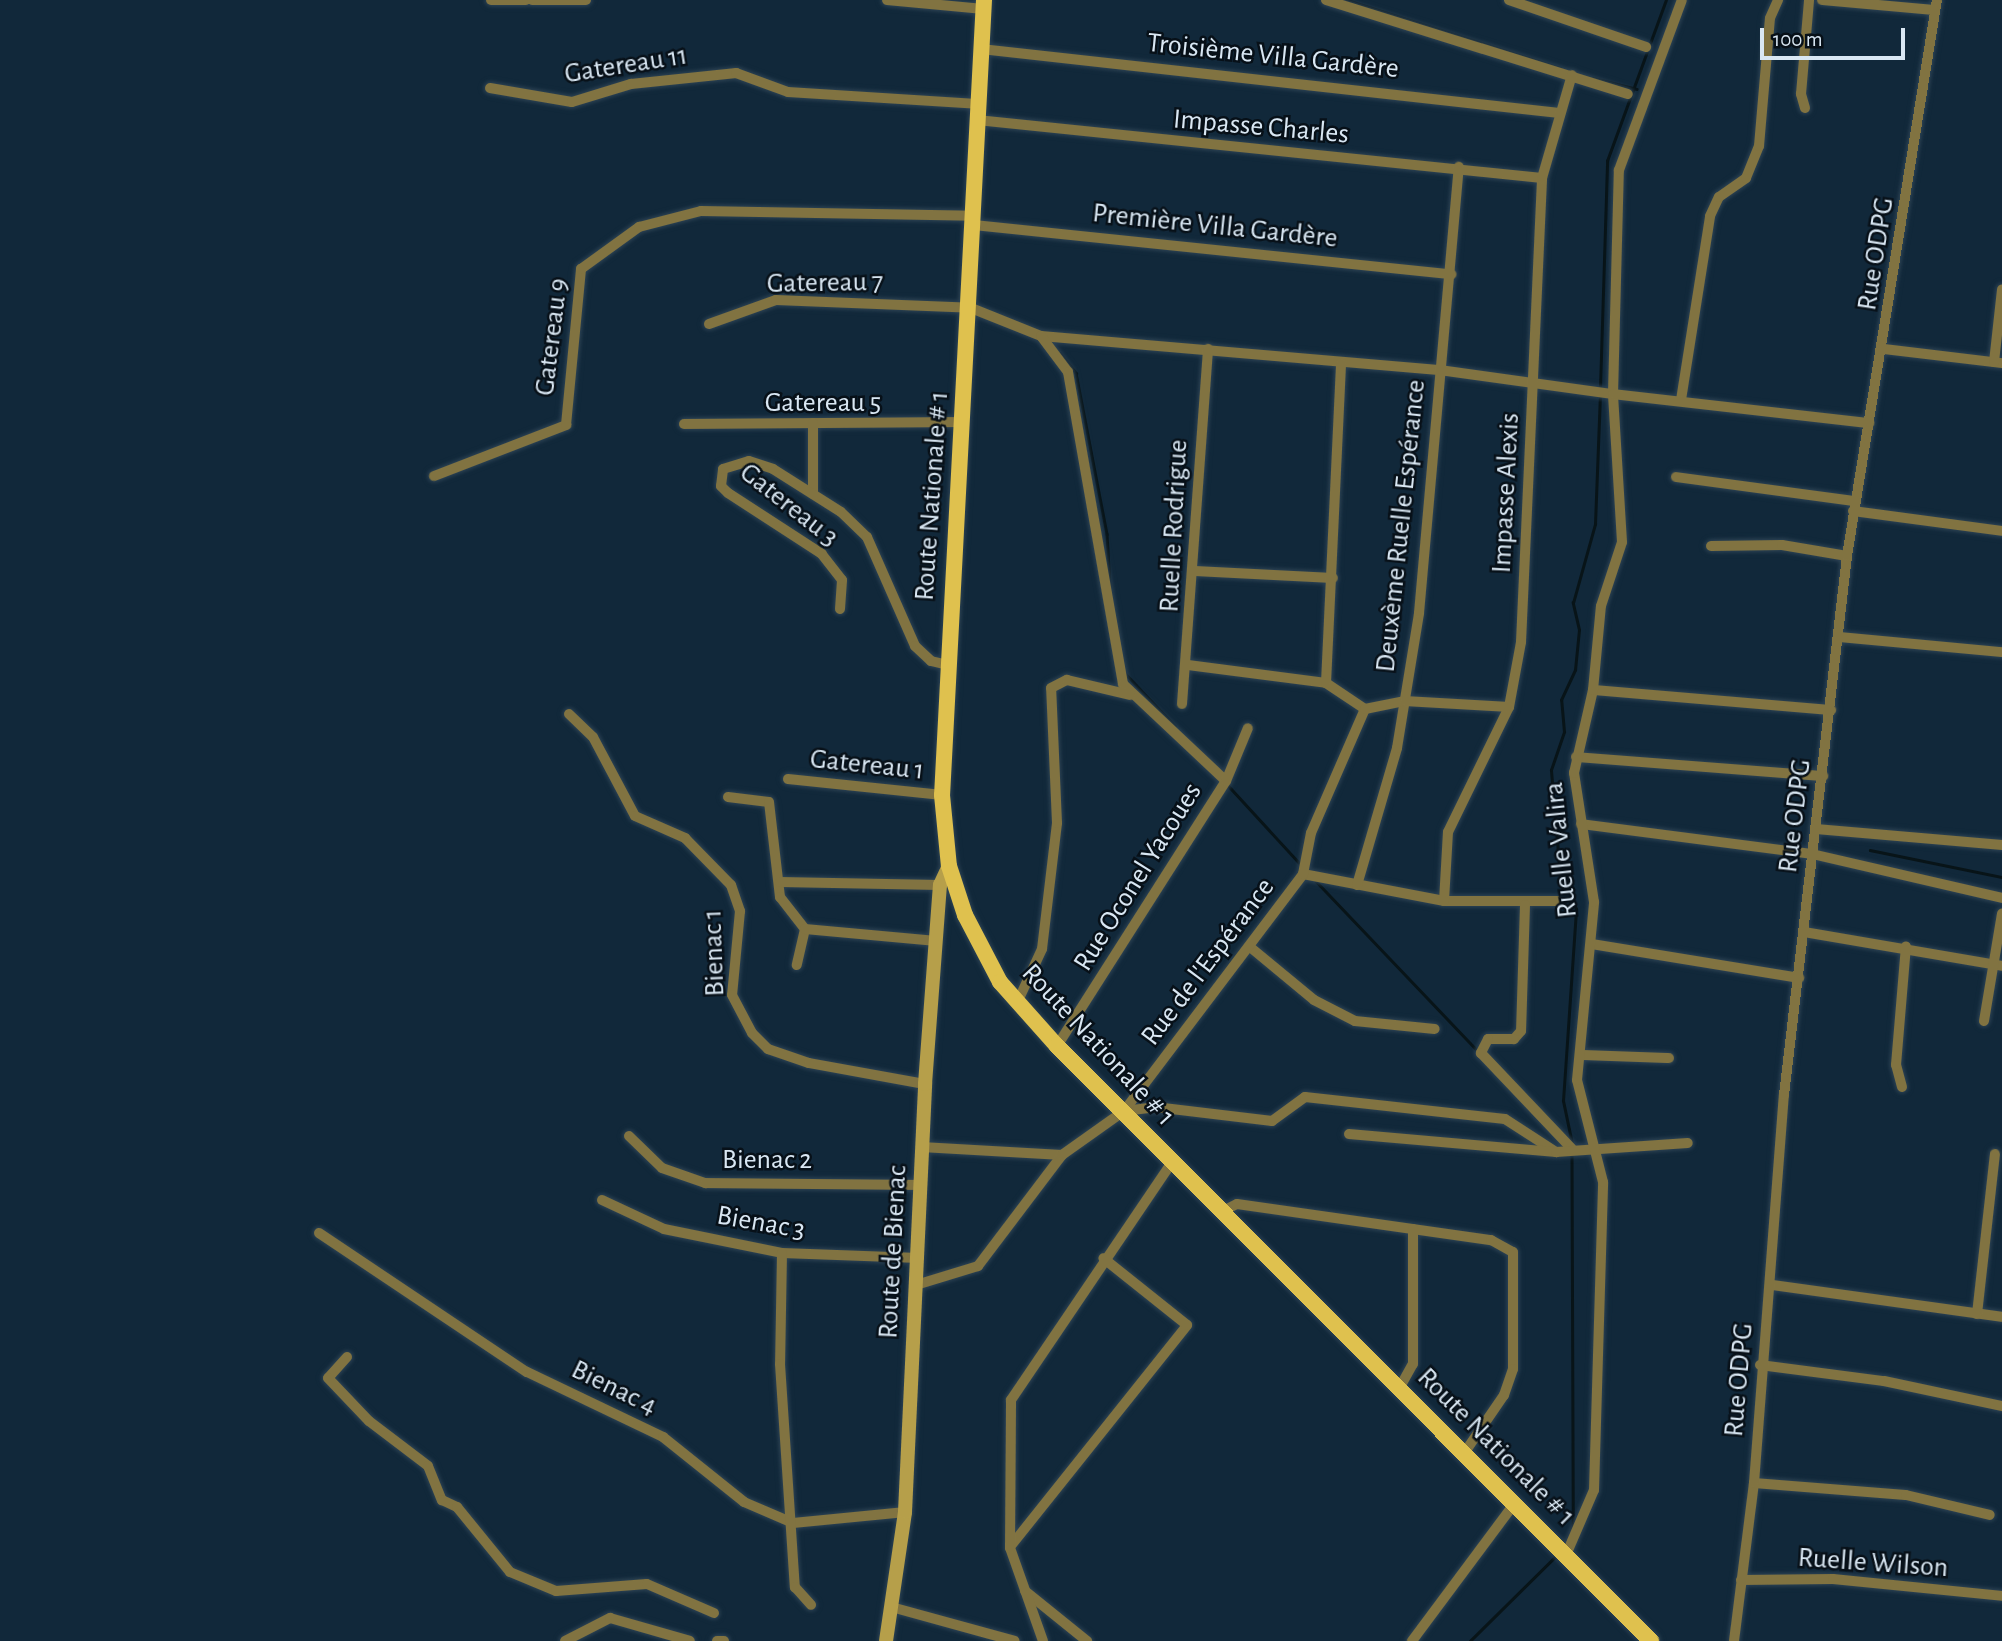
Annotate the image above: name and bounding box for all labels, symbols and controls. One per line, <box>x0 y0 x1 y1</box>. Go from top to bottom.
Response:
scale bar <box>1764 14 1909 58</box>
street label: Troisième Villa Gardère <box>1145 26 1401 86</box>
text: 100 m <box>1773 29 1823 50</box>
street label: Gatereau 11 <box>562 39 690 91</box>
street label: Impasse Charles <box>1172 103 1350 151</box>
street label: Rue ODPG <box>1850 195 1902 313</box>
street label: Première Villa Gardère <box>1091 196 1339 256</box>
street label: Gatereau 7 <box>767 265 883 301</box>
street label: Gatereau 9 <box>528 276 576 398</box>
street label: Deuxème Ruelle Espérance <box>1369 378 1433 674</box>
street label: Gatereau 5 <box>765 386 881 420</box>
street label: Route Nationale # 1 <box>908 390 956 602</box>
street label: Impasse Alexis <box>1485 412 1527 574</box>
street label: Ruelle Rodrigue <box>1153 439 1195 613</box>
street label: Gatereau 3 <box>733 456 845 554</box>
street label: Gatereau 1 <box>808 742 926 788</box>
street label: Rue ODPG <box>1771 757 1819 875</box>
street label: Rue Oconel Yacoues <box>1067 777 1209 977</box>
street label: Ruelle Valira <box>1537 781 1585 919</box>
street label: Rue de l'Espérance <box>1134 872 1282 1052</box>
street label: Bienac 1 <box>696 909 732 997</box>
street label: Route Nationale # 1 <box>1014 957 1182 1133</box>
street label: Bienac 2 <box>722 1143 812 1177</box>
street label: Route de Bienac <box>872 1164 914 1340</box>
street label: Bienac 3 <box>714 1199 808 1247</box>
street label: Rue ODPG <box>1717 1322 1761 1438</box>
street label: Bienac 4 <box>566 1353 662 1423</box>
street label: Route Nationale # 1 <box>1410 1361 1582 1533</box>
street label: Ruelle Wilson <box>1797 1541 1949 1585</box>

